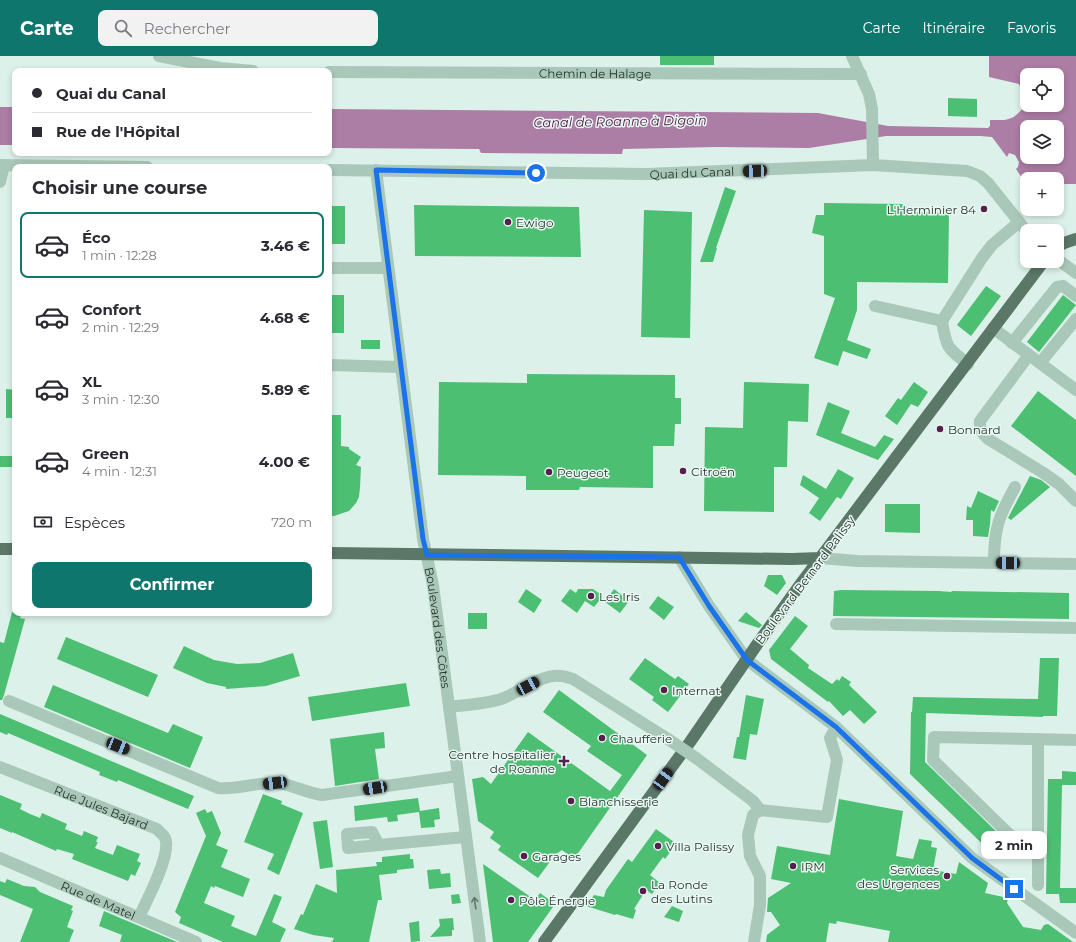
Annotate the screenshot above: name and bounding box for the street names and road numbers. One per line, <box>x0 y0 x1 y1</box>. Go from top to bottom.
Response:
street label: Chemin de Halage <box>539 65 651 81</box>
street label: Quai du Canal <box>649 163 735 181</box>
street label: Boulevard Bernard Palissy <box>752 513 858 647</box>
street label: Boulevard des Côtes <box>422 566 454 689</box>
street label: Rue Jules Bajard <box>52 782 151 832</box>
street label: Rue de Matel <box>59 878 138 923</box>

